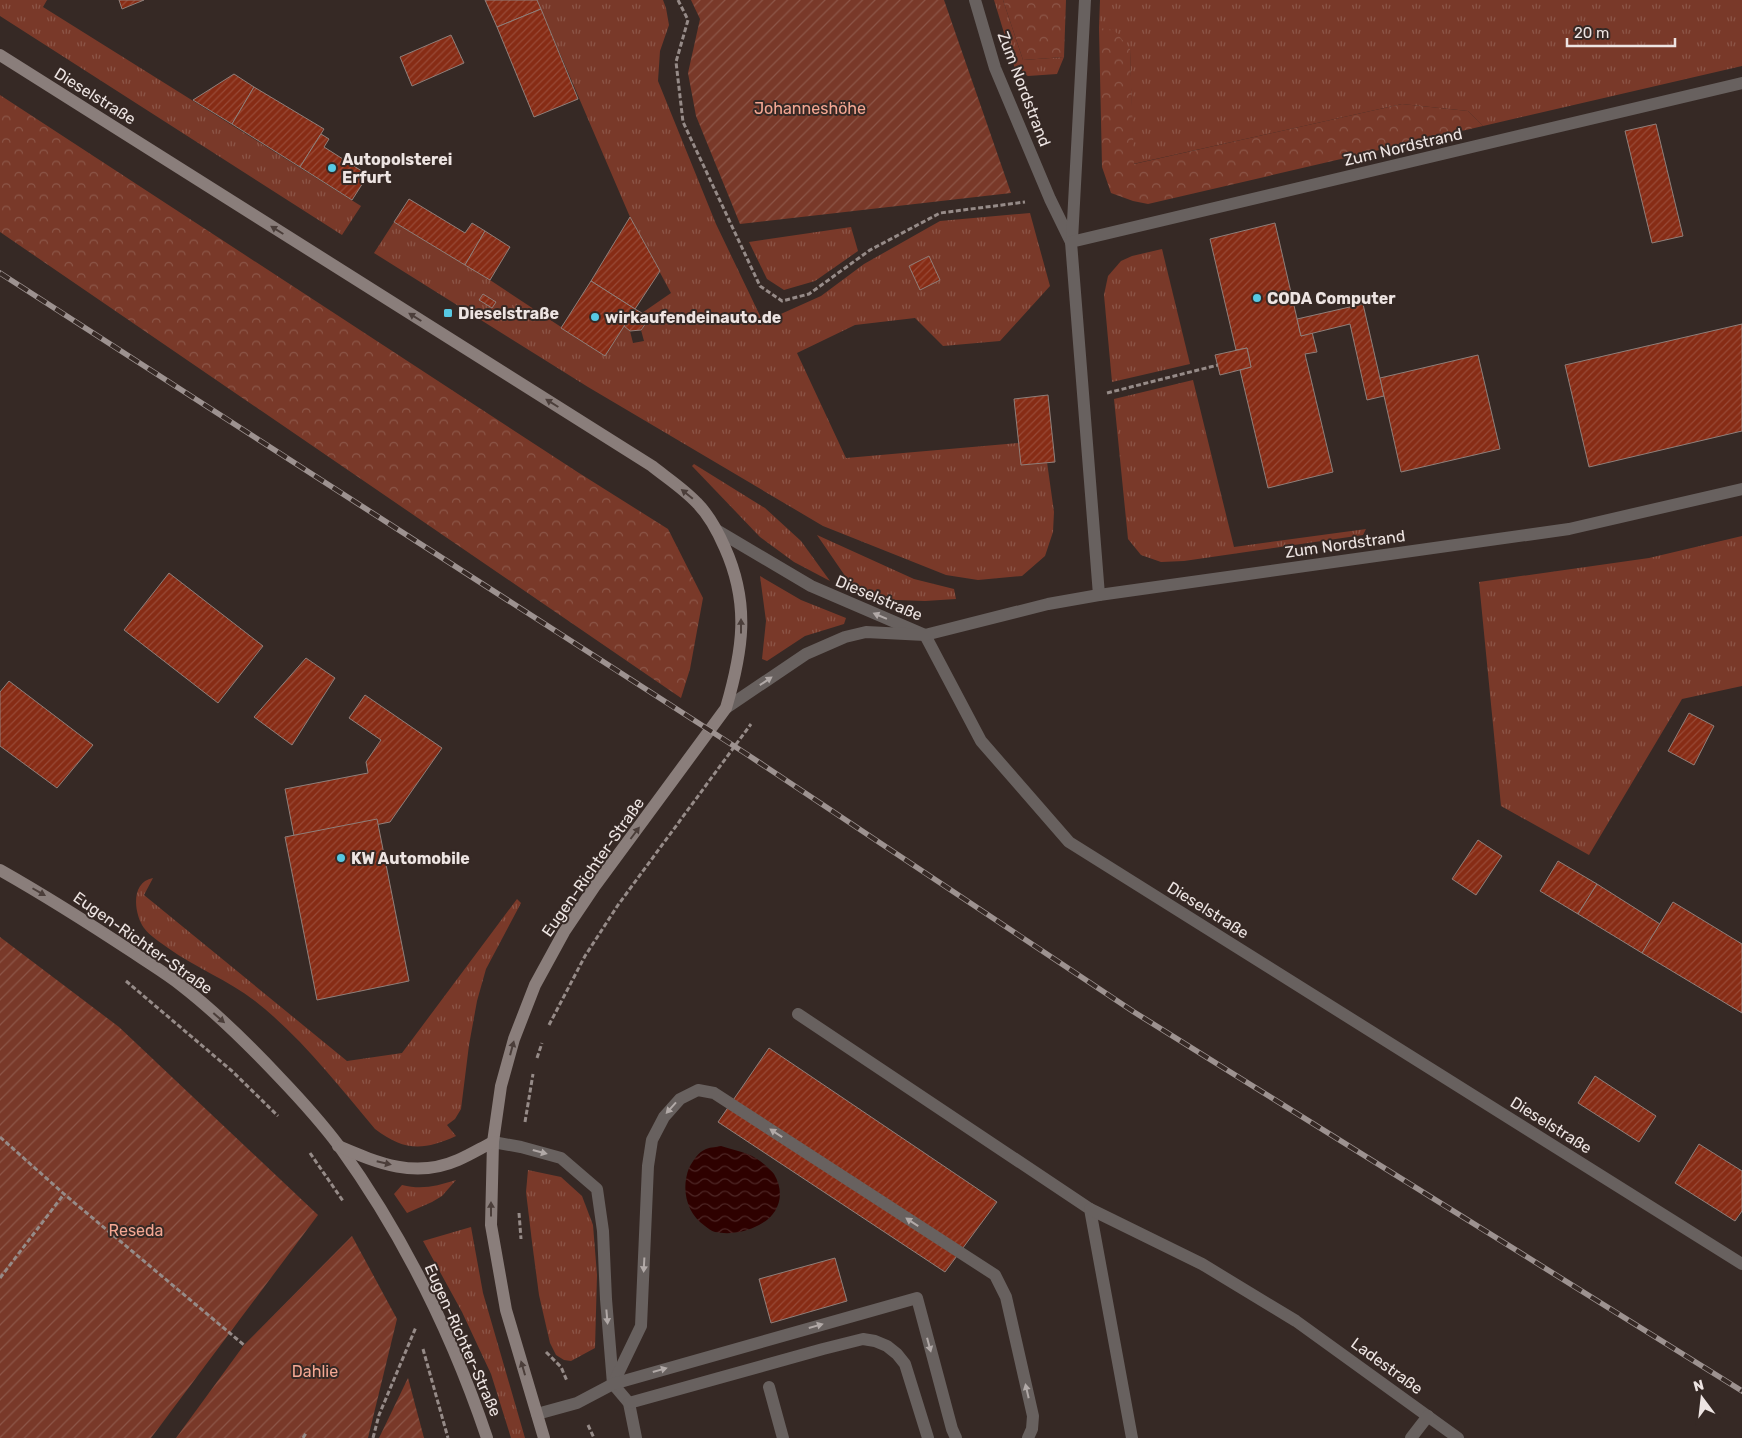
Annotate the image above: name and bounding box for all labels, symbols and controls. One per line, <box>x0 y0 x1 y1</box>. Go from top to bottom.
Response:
scale bar <box>1567 15 1674 47</box>
text: 20 m <box>1574 24 1609 42</box>
street label: Zum Nordstrand <box>993 29 1055 149</box>
street label: Dieselstraße <box>51 63 139 129</box>
park label: Johanneshöhe <box>754 99 866 118</box>
street label: Zum Nordstrand <box>1342 124 1464 170</box>
place label: Autopolsterei Erfurt <box>342 150 452 187</box>
marker: Autopolsterei Erfurt <box>326 162 338 174</box>
one-way arrow <box>271 226 284 235</box>
place label: CODA Computer <box>1267 289 1396 308</box>
marker: CODA Computer <box>1251 292 1263 304</box>
place label: Dieselstraße <box>458 304 559 323</box>
marker: Dieselstraße <box>442 307 454 319</box>
place label: wirkaufendeinauto.de <box>605 308 781 327</box>
marker: wirkaufendeinauto.de <box>589 311 601 323</box>
one-way arrow <box>408 312 421 322</box>
one-way arrow <box>546 399 559 408</box>
one-way arrow <box>681 489 694 500</box>
street label: Zum Nordstrand <box>1284 526 1406 562</box>
street label: Dieselstraße <box>833 571 925 625</box>
one-way arrow <box>873 611 887 619</box>
one-way arrow <box>738 618 746 634</box>
one-way arrow <box>760 676 773 686</box>
street label: Eugen-Richter-Straße <box>538 794 648 940</box>
one-way arrow <box>630 826 640 840</box>
place label: KW Automobile <box>351 849 470 868</box>
marker: KW Automobile <box>335 852 347 864</box>
street label: Dieselstraße <box>1164 877 1252 943</box>
one-way arrow <box>32 888 45 897</box>
street label: Eugen-Richter-Straße <box>70 888 216 998</box>
one-way arrow <box>212 1012 225 1023</box>
one-way arrow <box>508 1041 516 1056</box>
street label: Dieselstraße <box>1507 1092 1595 1158</box>
one-way arrow <box>666 1102 677 1115</box>
one-way arrow <box>769 1128 782 1138</box>
one-way arrow <box>533 1149 548 1157</box>
one-way arrow <box>376 1159 391 1167</box>
one-way arrow <box>487 1201 495 1217</box>
one-way arrow <box>905 1217 918 1227</box>
park label: Reseda <box>109 1221 163 1240</box>
one-way arrow <box>640 1257 648 1273</box>
street label: Eugen-Richter-Straße <box>421 1261 505 1419</box>
one-way arrow <box>604 1309 612 1325</box>
one-way arrow <box>809 1321 824 1329</box>
street label: Ladestraße <box>1347 1334 1427 1398</box>
one-way arrow <box>926 1337 934 1352</box>
one-way arrow <box>519 1360 527 1375</box>
park label: Dahlie <box>292 1362 338 1381</box>
one-way arrow <box>653 1366 668 1374</box>
north arrow <box>1677 1373 1727 1423</box>
text: N <box>1692 1376 1706 1395</box>
one-way arrow <box>1023 1383 1031 1398</box>

